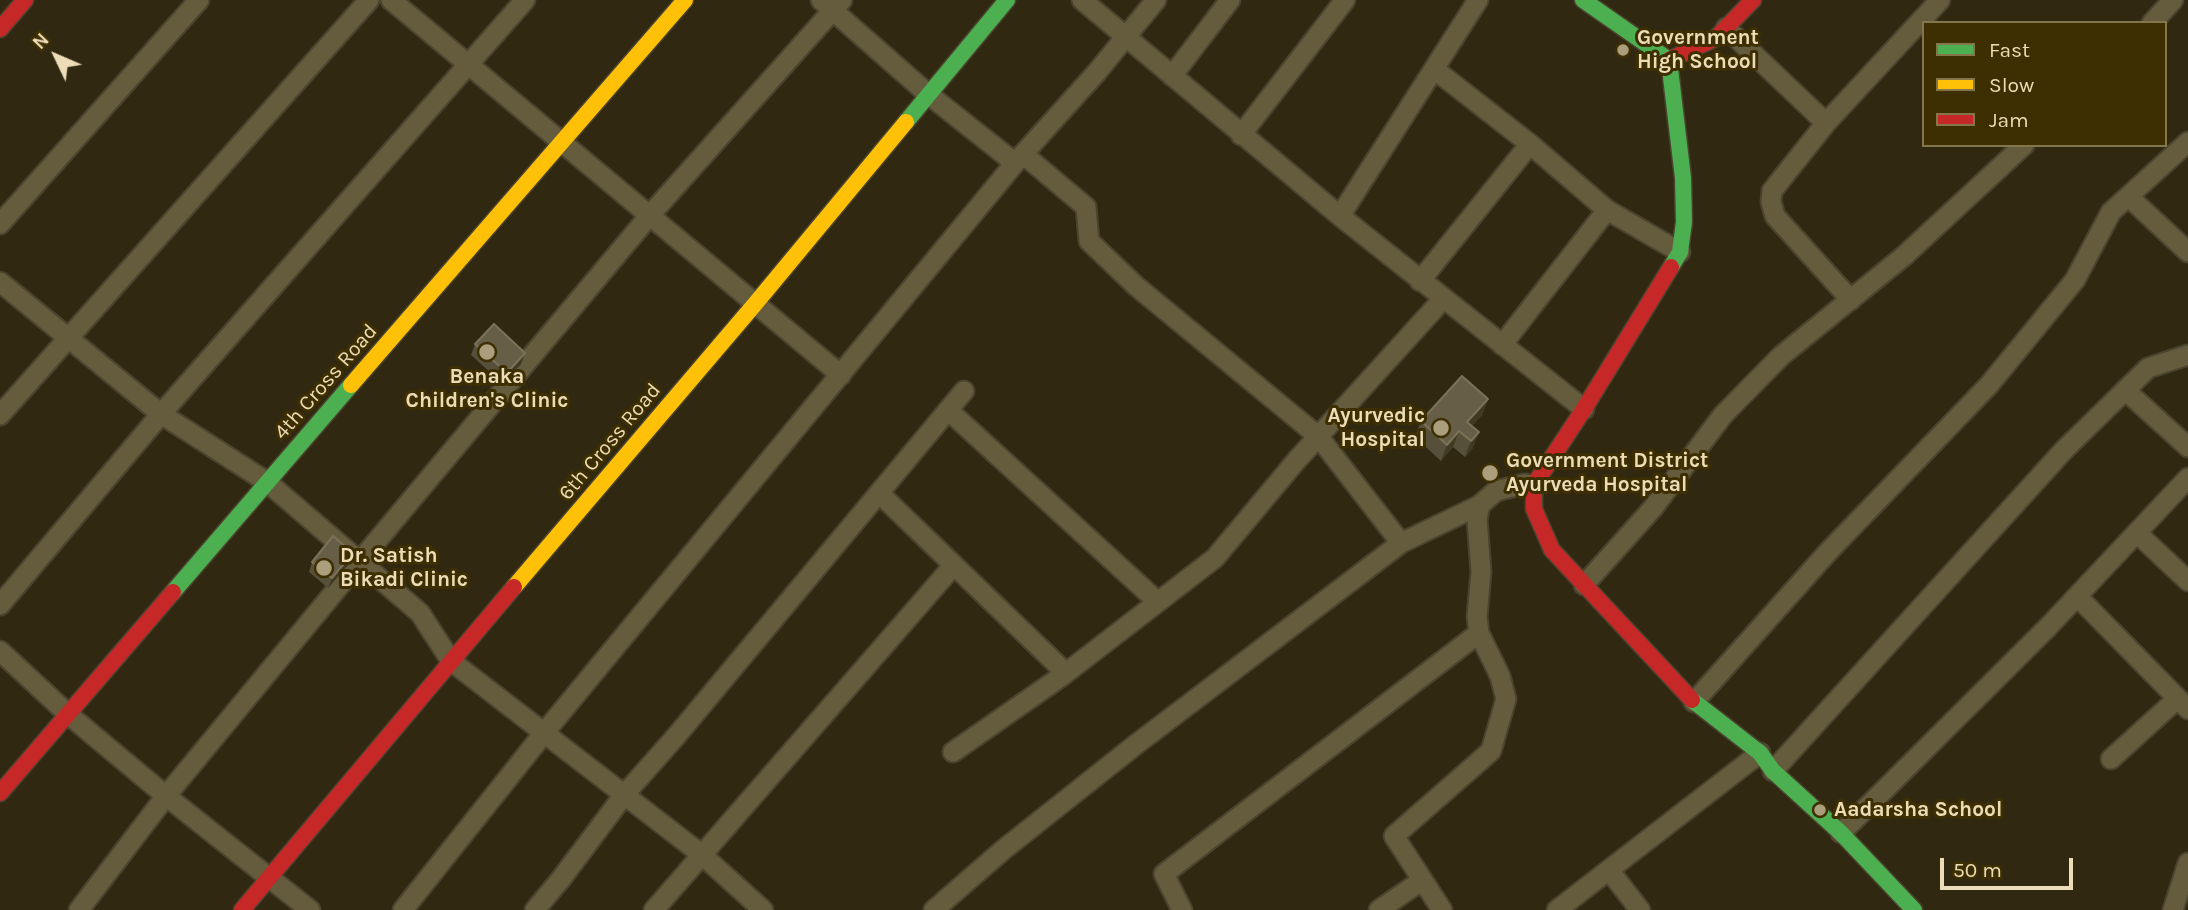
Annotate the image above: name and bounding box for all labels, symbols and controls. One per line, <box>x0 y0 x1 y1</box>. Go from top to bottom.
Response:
north arrow <box>21 21 91 91</box>
legend <box>1922 21 2167 147</box>
place label: Government High School <box>1637 25 1759 75</box>
text: N <box>28 29 54 54</box>
text: Fast <box>1989 38 2030 62</box>
marker: Government High School <box>1615 42 1631 58</box>
text: Slow <box>1989 73 2034 97</box>
text: Jam <box>1989 108 2029 132</box>
street label: 4th Cross Road <box>269 319 383 445</box>
marker: Benaka Children's Clinic <box>477 342 497 362</box>
place label: Benaka Children's Clinic <box>406 364 568 414</box>
street label: 6th Cross Road <box>554 378 666 506</box>
place label: Ayurvedic Hospital <box>1328 403 1425 453</box>
marker: Ayurvedic Hospital <box>1431 418 1451 438</box>
place label: Government District Ayurveda Hospital <box>1506 448 1708 498</box>
marker: Government District Ayurveda Hospital <box>1480 463 1500 483</box>
place label: Dr. Satish Bikadi Clinic <box>340 543 468 593</box>
marker: Dr. Satish Bikadi Clinic <box>314 558 334 578</box>
place label: Aadarsha School <box>1834 797 2002 823</box>
marker: Aadarsha School <box>1812 802 1828 818</box>
scale bar <box>1943 844 2076 888</box>
text: 50 m <box>1953 858 2002 882</box>

